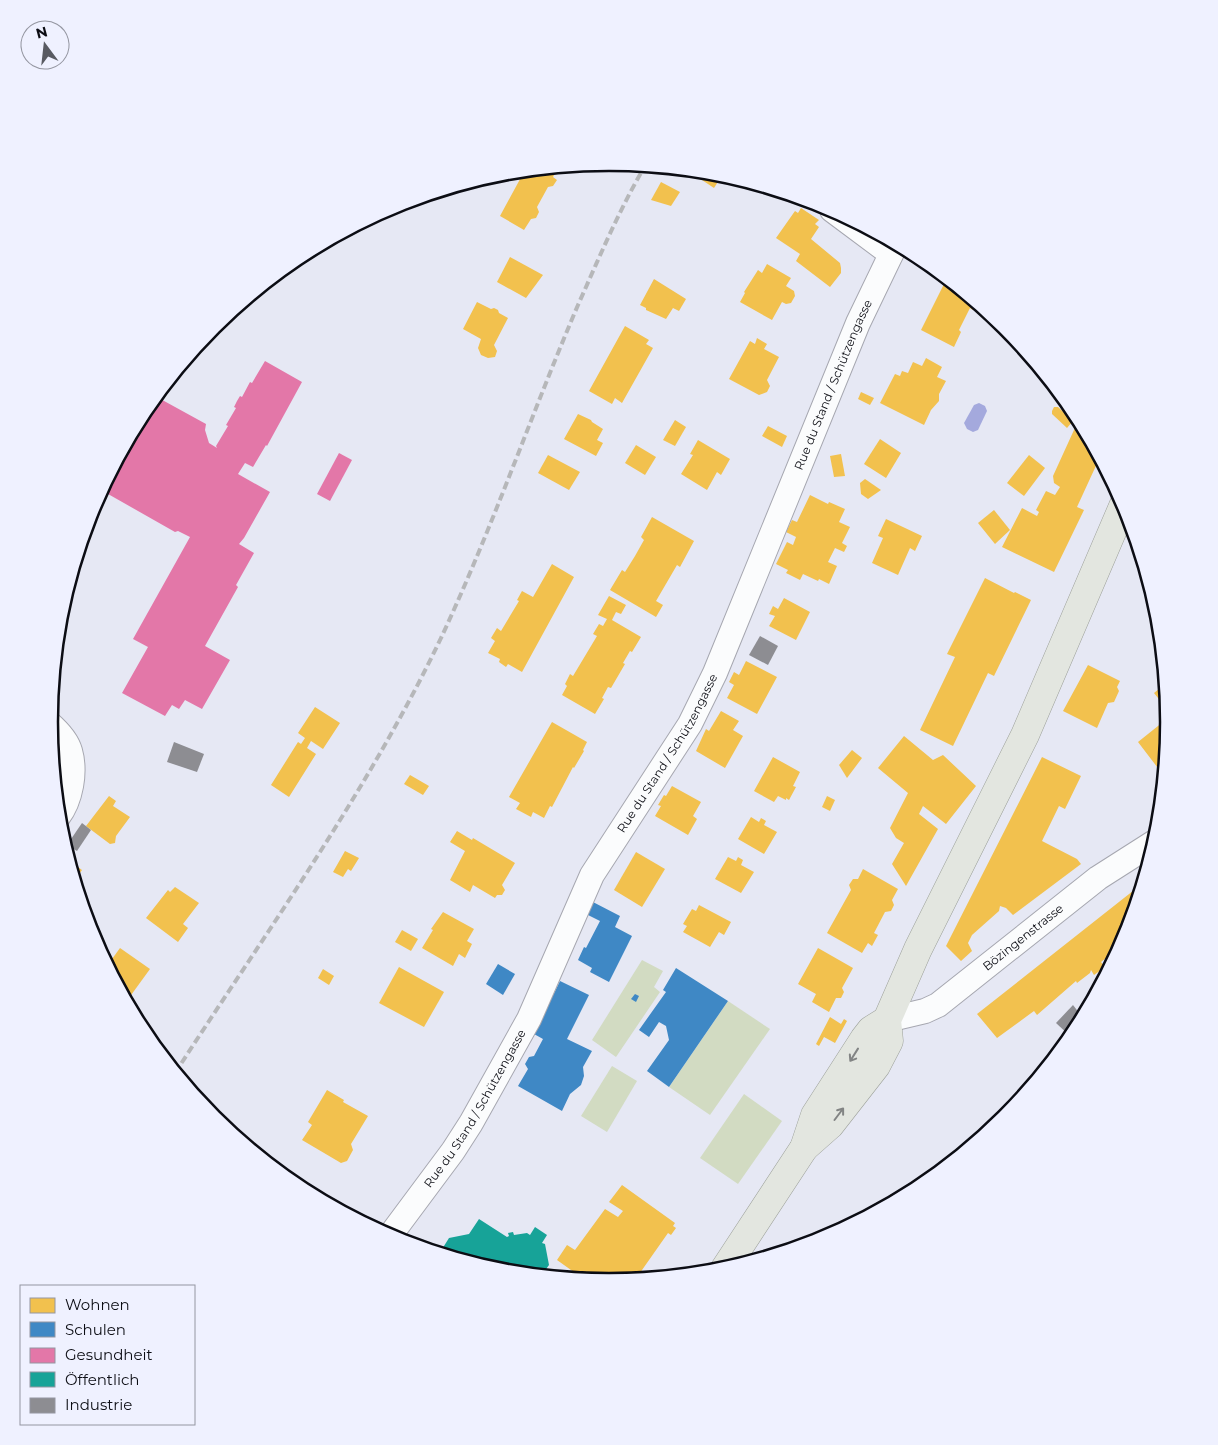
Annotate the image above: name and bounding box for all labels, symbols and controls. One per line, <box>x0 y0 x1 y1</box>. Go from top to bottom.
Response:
north arrow <box>20 20 70 70</box>
text: N <box>34 22 49 43</box>
street label: Rue du Stand / Schützengasse <box>791 297 875 472</box>
street label: Rue du Stand / Schützengasse <box>613 671 720 835</box>
street label: Bözingenstrasse <box>979 901 1066 974</box>
street label: Rue du Stand / Schützengasse <box>420 1026 529 1190</box>
one-way arrow <box>849 1047 859 1061</box>
one-way arrow <box>833 1108 844 1121</box>
legend <box>20 1285 195 1425</box>
text: Wohnen <box>65 1295 130 1314</box>
text: Schulen <box>65 1320 126 1339</box>
text: Gesundheit <box>65 1345 153 1364</box>
text: Öffentlich <box>65 1370 139 1389</box>
text: Industrie <box>65 1395 132 1414</box>

